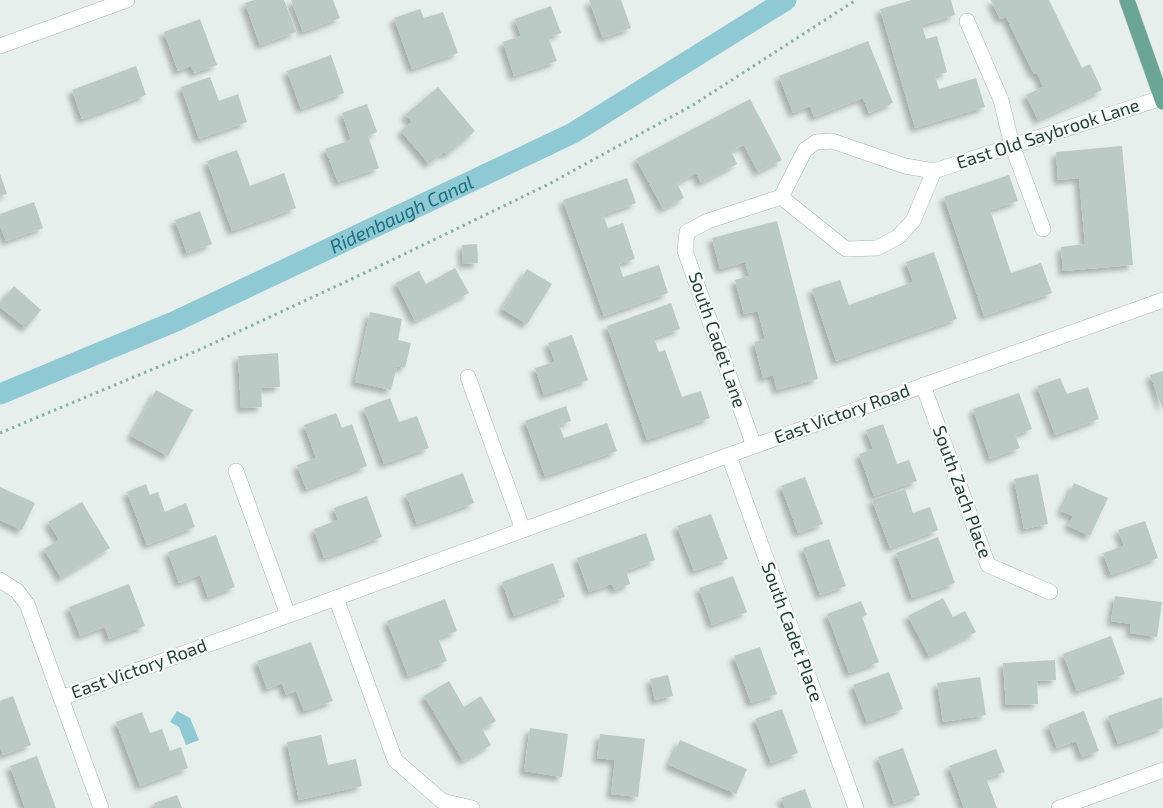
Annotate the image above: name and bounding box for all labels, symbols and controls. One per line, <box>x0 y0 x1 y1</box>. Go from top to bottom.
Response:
street label: East Old Saybrook Lane <box>953 93 1142 173</box>
water label: Ridenbaugh Canal <box>326 170 477 258</box>
street label: South Cadet Lane <box>684 269 751 410</box>
street label: East Victory Road <box>771 378 912 448</box>
street label: South Zach Place <box>929 422 997 561</box>
street label: South Cadet Place <box>757 559 828 705</box>
street label: East Victory Road <box>68 633 209 703</box>

